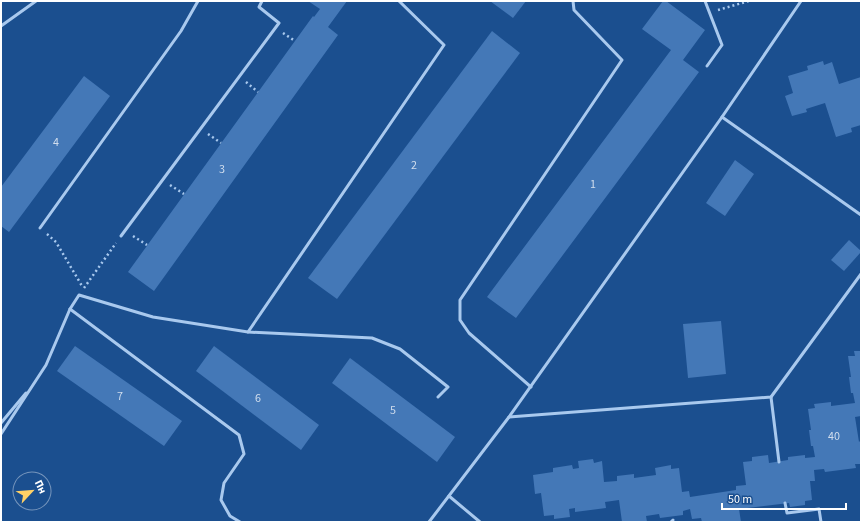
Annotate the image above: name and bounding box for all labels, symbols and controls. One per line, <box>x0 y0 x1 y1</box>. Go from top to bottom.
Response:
house number: 4 <box>53 134 59 151</box>
house number: 2 <box>411 157 417 174</box>
house number: 3 <box>219 161 225 178</box>
house number: 1 <box>590 176 596 193</box>
house number: 7 <box>117 388 123 405</box>
house number: 6 <box>255 390 261 407</box>
house number: 5 <box>390 402 396 419</box>
house number: 40 <box>828 428 840 445</box>
north arrow <box>12 471 52 511</box>
text: Пн <box>31 477 50 496</box>
scale bar <box>722 485 846 511</box>
text: 50 m <box>728 491 752 508</box>

